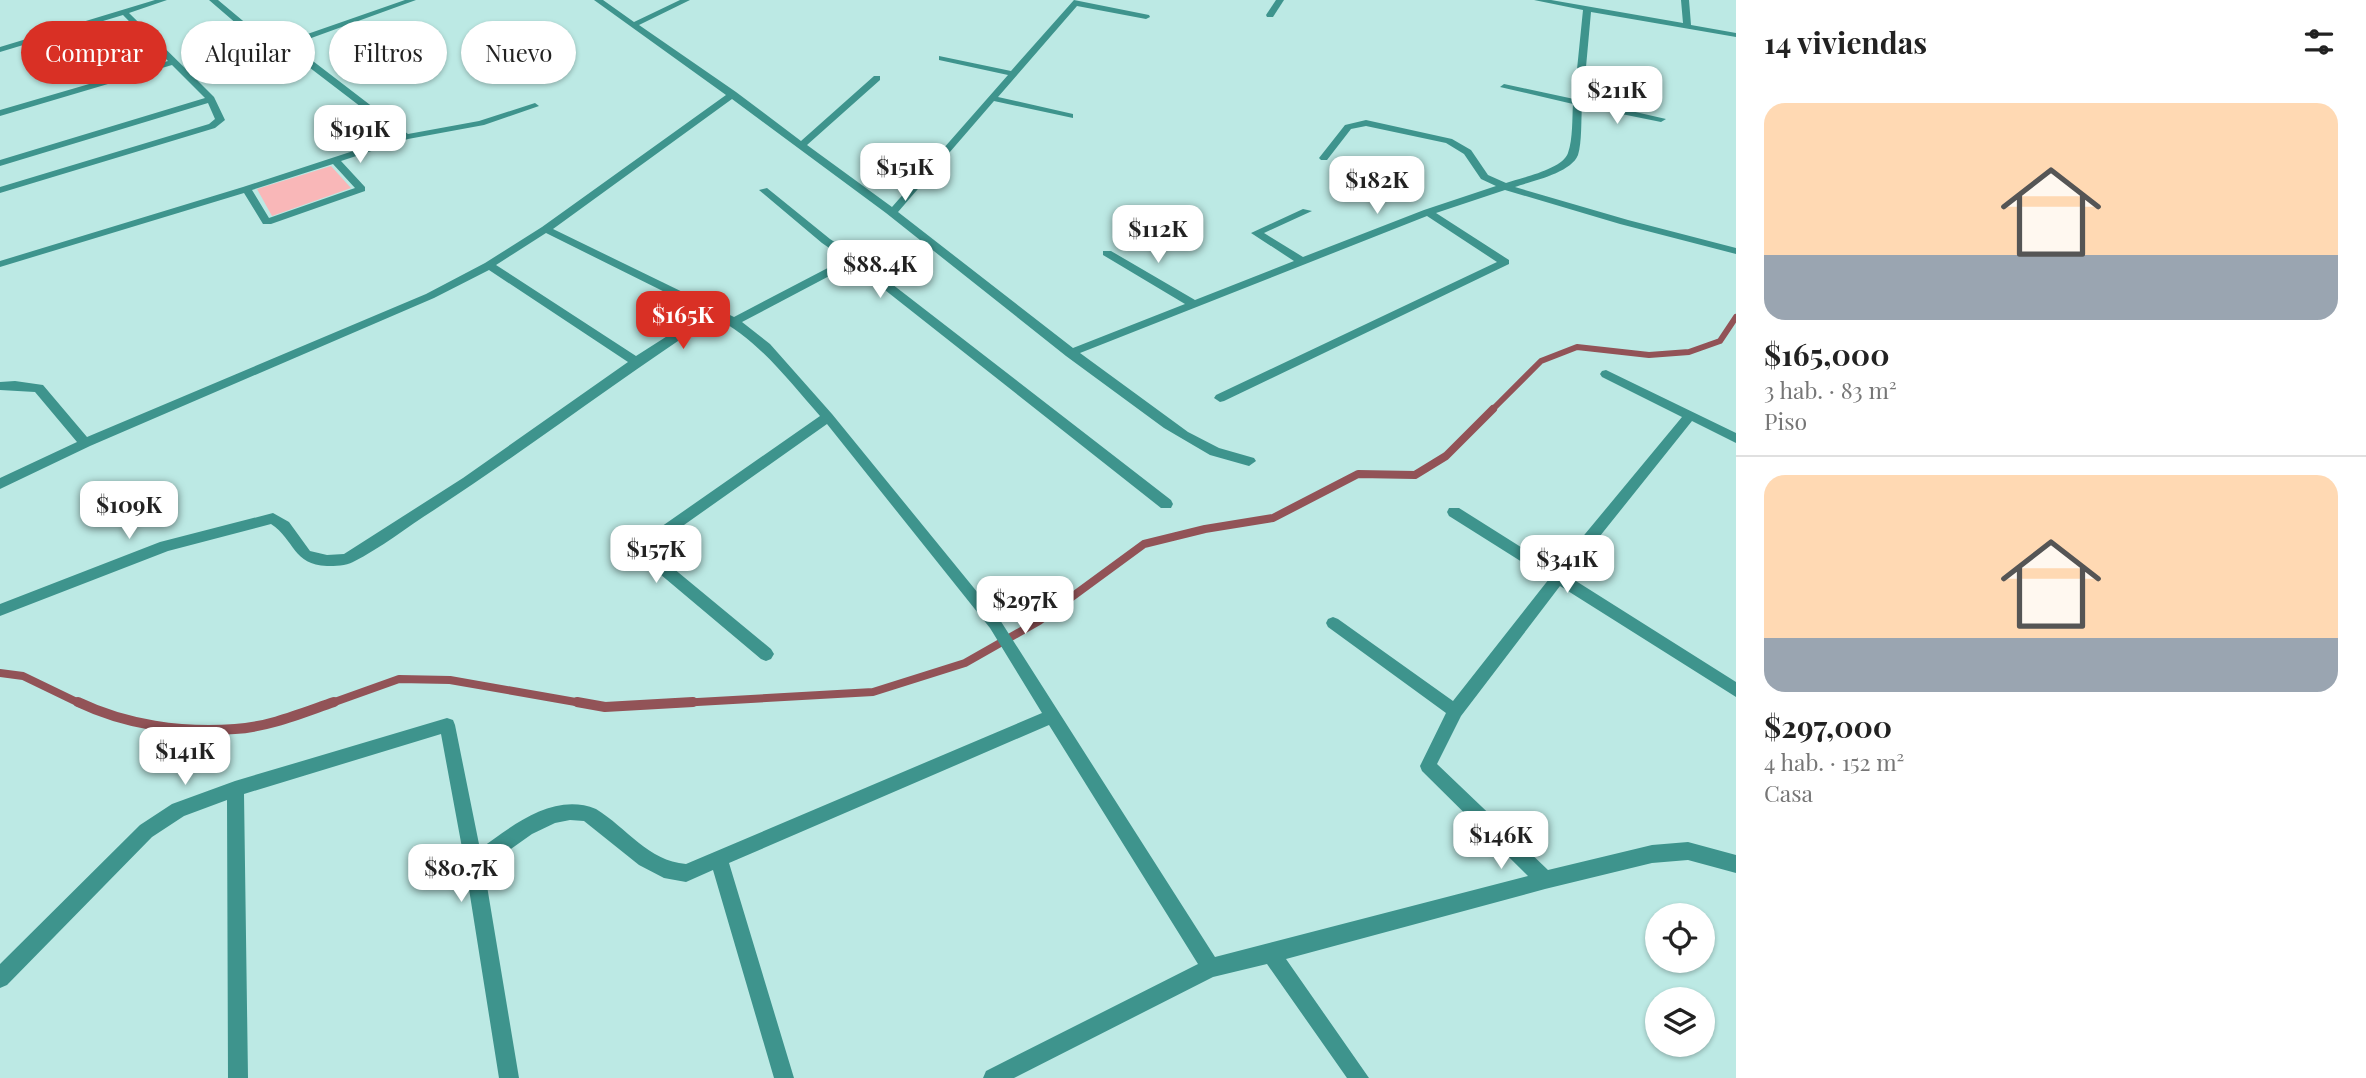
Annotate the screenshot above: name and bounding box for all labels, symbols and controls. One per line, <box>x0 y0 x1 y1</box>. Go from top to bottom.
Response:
chip: Comprar <box>21 21 167 84</box>
chip: Alquilar <box>181 21 315 84</box>
chip: Filtros <box>329 21 447 84</box>
chip: Nuevo <box>461 21 576 84</box>
text: 14 viviendas <box>1764 22 1927 62</box>
icon: filters <box>2300 23 2338 61</box>
pin: $211K <box>1568 66 1666 126</box>
text: $211K <box>1587 73 1647 104</box>
pin: $191K <box>311 106 409 165</box>
text: $191K <box>330 112 390 143</box>
pin: $151K <box>856 144 954 203</box>
icon: home <box>1988 149 2114 275</box>
text: $151K <box>876 150 934 181</box>
pin: $182K <box>1328 156 1426 216</box>
text: $182K <box>1345 163 1409 194</box>
pin: $112K <box>1109 205 1207 265</box>
text: $112K <box>1128 212 1188 243</box>
pin: $88.4K <box>823 240 937 300</box>
text: $88.4K <box>843 247 917 278</box>
pin: $165K <box>634 292 732 351</box>
text: $165K <box>652 298 714 329</box>
text: $165,000 <box>1764 334 1890 374</box>
text: 3 hab. · 83 m² <box>1764 374 1897 405</box>
text: Piso <box>1764 405 1807 436</box>
pin: $109K <box>80 482 178 541</box>
text: $109K <box>96 488 162 519</box>
icon: home <box>1988 521 2114 647</box>
pin: $157K <box>607 526 705 585</box>
text: $157K <box>626 532 686 563</box>
pin: $341K <box>1518 536 1616 595</box>
text: $341K <box>1536 542 1598 573</box>
pin: $297K <box>976 576 1074 636</box>
text: $297K <box>993 583 1057 614</box>
text: $297,000 <box>1764 706 1892 746</box>
pin: $141K <box>136 728 234 787</box>
text: $141K <box>155 734 215 765</box>
text: 4 hab. · 152 m² <box>1764 746 1904 777</box>
text: Casa <box>1764 777 1813 808</box>
pin: $146K <box>1452 812 1550 871</box>
text: $146K <box>1469 818 1533 849</box>
pin: $80.7K <box>404 844 518 904</box>
text: $80.7K <box>424 851 498 882</box>
map controls <box>1645 903 1715 1057</box>
button: locate <box>1645 903 1715 973</box>
button: layers <box>1645 987 1715 1057</box>

